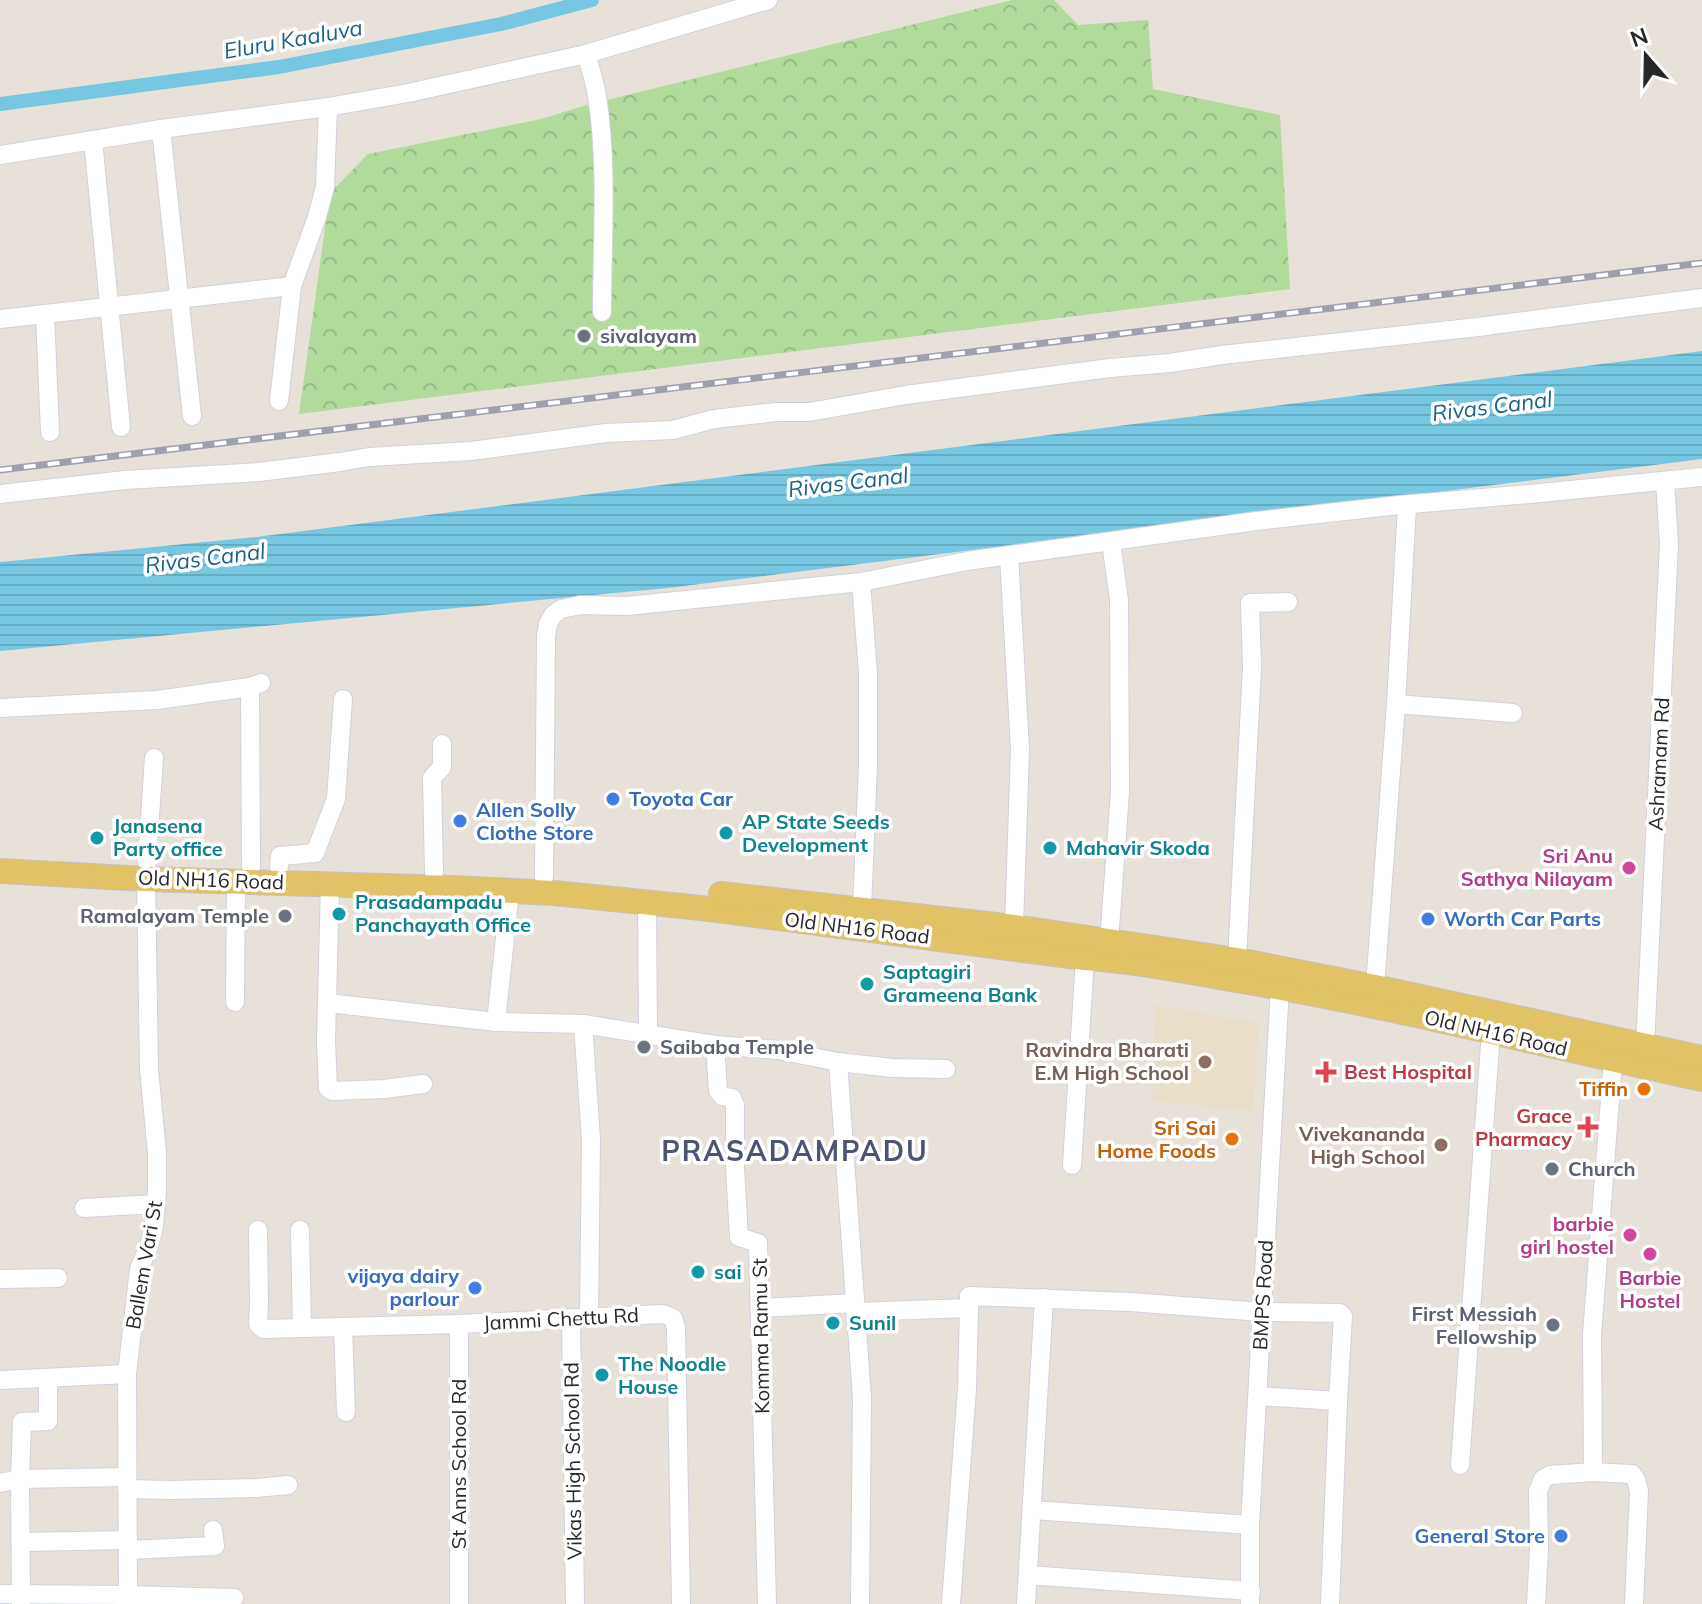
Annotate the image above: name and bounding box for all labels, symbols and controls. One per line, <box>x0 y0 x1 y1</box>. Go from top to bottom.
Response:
water label: Eluru Kaaluva <box>222 13 364 65</box>
north arrow <box>1606 16 1686 96</box>
text: N <box>1627 21 1652 53</box>
place label: sivalayam <box>600 323 697 348</box>
marker: sivalayam <box>575 327 593 345</box>
water label: Rivas Canal <box>1430 385 1555 427</box>
water label: Rivas Canal <box>786 461 911 503</box>
water label: Rivas Canal <box>143 537 268 579</box>
street label: Ashramam Rd <box>1643 697 1674 831</box>
place label: Toyota Car <box>629 786 733 811</box>
marker: Toyota Car <box>604 790 622 808</box>
place label: Allen Solly Clothe Store <box>476 797 594 845</box>
place label: AP State Seeds Development <box>742 809 890 857</box>
marker: Allen Solly Clothe Store <box>451 812 469 830</box>
place label: Janasena Party office <box>113 813 223 861</box>
marker: AP State Seeds Development <box>717 824 735 842</box>
marker: Janasena Party office <box>88 829 106 847</box>
place label: Mahavir Skoda <box>1066 835 1210 860</box>
marker: Mahavir Skoda <box>1041 839 1059 857</box>
place label: Sri Anu Sathya Nilayam <box>1461 843 1613 891</box>
marker: Sri Anu Sathya Nilayam <box>1620 859 1638 877</box>
street label: Old NH16 Road <box>138 864 284 895</box>
place label: Prasadampadu Panchayath Office <box>355 889 531 937</box>
place label: Ramalayam Temple <box>80 903 269 928</box>
marker: Prasadampadu Panchayath Office <box>330 905 348 923</box>
street label: Old NH16 Road <box>783 906 931 949</box>
place label: Worth Car Parts <box>1444 906 1601 931</box>
marker: Ramalayam Temple <box>276 907 294 925</box>
marker: Worth Car Parts <box>1419 910 1437 928</box>
place label: Saptagiri Grameena Bank <box>883 959 1038 1007</box>
marker: Saptagiri Grameena Bank <box>858 975 876 993</box>
street label: Old NH16 Road <box>1422 1004 1570 1061</box>
place label: Saibaba Temple <box>660 1034 814 1059</box>
place label: Ravindra Bharati E.M High School <box>1025 1037 1189 1085</box>
marker: Saibaba Temple <box>635 1038 653 1056</box>
marker: Ravindra Bharati E.M High School <box>1196 1053 1214 1071</box>
place label: Best Hospital <box>1344 1059 1472 1084</box>
marker: Best Hospital <box>1315 1061 1337 1083</box>
place label: Tiffin <box>1579 1076 1628 1101</box>
marker: Tiffin <box>1635 1080 1653 1098</box>
place label: Grace Pharmacy <box>1475 1103 1572 1151</box>
place label: Sri Sai Home Foods <box>1097 1115 1216 1163</box>
marker: Grace Pharmacy <box>1579 1118 1597 1136</box>
place label: Vivekananda High School <box>1298 1121 1425 1169</box>
marker: Sri Sai Home Foods <box>1223 1130 1241 1148</box>
district label: PRASADAMPADU <box>661 1133 929 1168</box>
marker: Vivekananda High School <box>1432 1136 1450 1154</box>
place label: Church <box>1568 1156 1636 1181</box>
marker: Church <box>1543 1160 1561 1178</box>
street label: Ballem Vari St <box>120 1199 167 1331</box>
place label: barbie girl hostel <box>1520 1211 1614 1259</box>
marker: barbie girl hostel <box>1621 1226 1639 1244</box>
street label: BMPS Road <box>1247 1239 1278 1351</box>
marker: Barbie Hostel <box>1641 1245 1659 1263</box>
street label: Komma Ramu St <box>747 1258 774 1414</box>
place label: sai <box>714 1259 742 1284</box>
place label: vijaya dairy parlour <box>347 1263 459 1311</box>
marker: sai <box>689 1263 707 1281</box>
place label: Barbie Hostel <box>1619 1265 1681 1313</box>
marker: vijaya dairy parlour <box>466 1279 484 1297</box>
place label: First Messiah Fellowship <box>1412 1301 1537 1349</box>
street label: Jammi Chettu Rd <box>482 1302 640 1335</box>
place label: Sunil <box>849 1310 896 1335</box>
marker: Sunil <box>824 1314 842 1332</box>
marker: First Messiah Fellowship <box>1544 1316 1562 1334</box>
place label: The Noodle House <box>618 1351 726 1399</box>
street label: Vikas High School Rd <box>558 1362 587 1560</box>
marker: The Noodle House <box>593 1366 611 1384</box>
street label: St Anns School Rd <box>446 1379 471 1549</box>
place label: General Store <box>1415 1523 1545 1548</box>
marker: General Store <box>1552 1527 1570 1545</box>

